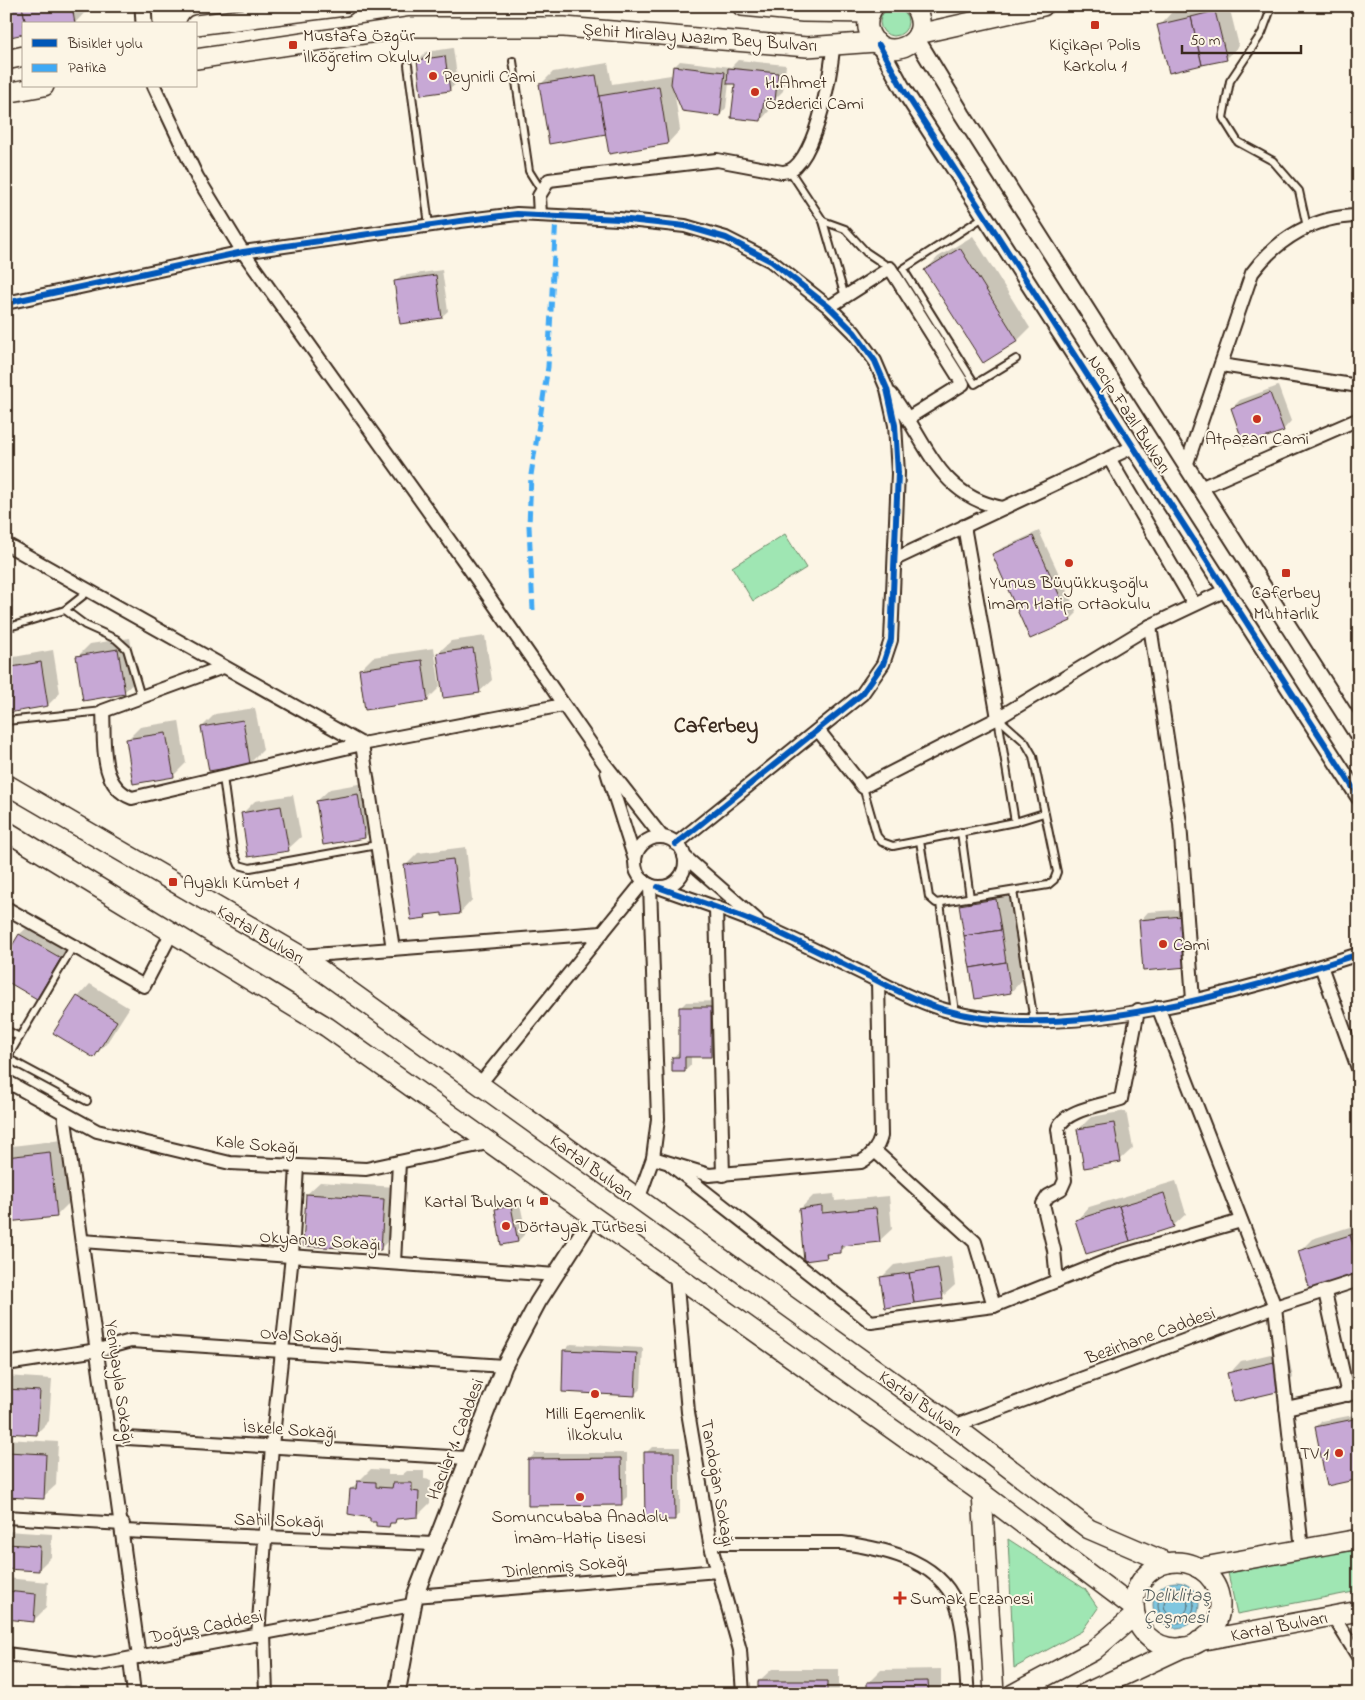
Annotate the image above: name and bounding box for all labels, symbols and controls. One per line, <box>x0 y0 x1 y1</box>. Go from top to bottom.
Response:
street label: Şehit Miralay Nazım Bey Bulvarı <box>582 18 818 60</box>
marker: Kiçikapı Polis Karkolu 1 <box>1089 19 1101 31</box>
legend <box>22 22 198 88</box>
scale bar <box>1182 22 1301 54</box>
place label: Mustafa Özgür İlköğretim Okulu 1 <box>303 24 431 72</box>
text: 50 m <box>1190 30 1221 52</box>
text: Bisiklet yolu <box>67 33 143 56</box>
place label: Kiçikapı Polis Karkolu 1 <box>1049 33 1141 80</box>
marker: Mustafa Özgür İlköğretim Okulu 1 <box>287 39 299 51</box>
text: Patika <box>68 57 106 79</box>
place label: Peynirli Cami <box>443 65 536 91</box>
marker: Peynirli Cami <box>427 70 439 82</box>
place label: H.Ahmet Özderici Cami <box>765 71 864 118</box>
marker: H.Ahmet Özderici Cami <box>749 86 761 98</box>
street label: Necip Fazıl Bulvarı <box>1080 351 1176 479</box>
marker: Atpazarı Cami <box>1251 413 1263 425</box>
place label: Atpazarı Cami <box>1205 427 1309 453</box>
marker: Yunus Büyükkuşoğlu İmam Hatip Ortaokulu <box>1063 557 1075 569</box>
marker: Caferbey Muhtarlık <box>1280 567 1292 579</box>
place label: Yunus Büyükkuşoğlu İmam Hatip Ortaokulu <box>987 571 1151 618</box>
place label: Caferbey Muhtarlık <box>1251 581 1321 628</box>
district label: Caferbey <box>674 711 758 744</box>
place label: Ayaklı Kümbet 1 <box>183 871 300 897</box>
marker: Ayaklı Kümbet 1 <box>167 876 179 888</box>
street label: Kartal Bulvarı <box>211 899 309 972</box>
place label: Cami <box>1173 933 1210 959</box>
marker: Cami <box>1157 938 1169 950</box>
street label: Kale Sokağı <box>214 1129 299 1164</box>
street label: Kartal Bulvarı <box>543 1129 638 1208</box>
place label: Kartal Bulvarı 4 <box>424 1190 535 1216</box>
marker: Kartal Bulvarı 4 <box>538 1195 550 1207</box>
place label: Dörtayak Türbesi <box>515 1215 647 1241</box>
marker: Dörtayak Türbesi <box>500 1220 512 1232</box>
street label: Okyanus Sokağı <box>258 1225 381 1260</box>
street label: Bezirhane Caddesi <box>1081 1301 1219 1373</box>
street label: Yeniyayla Sokağı <box>95 1319 140 1446</box>
street label: Ova Sokağı <box>259 1321 343 1354</box>
street label: Kartal Bulvarı <box>872 1365 967 1444</box>
street label: Hacılar 1. Caddesi <box>422 1375 492 1504</box>
marker: Milli Egemenlik İlkokulu <box>589 1388 601 1400</box>
place label: Milli Egemenlik İlkokulu <box>545 1402 645 1449</box>
street label: İskele Sokağı <box>242 1415 338 1448</box>
street label: Tandoğan Sokağı <box>691 1418 740 1549</box>
place label: TV 1 <box>1300 1442 1329 1468</box>
marker: TV 1 <box>1333 1447 1345 1459</box>
marker: Somuncubaba Anadolu İmam-Hatip Lisesi <box>574 1491 586 1503</box>
place label: Somuncubaba Anadolu İmam-Hatip Lisesi <box>491 1505 669 1552</box>
street label: Sahil Sokağı <box>234 1507 324 1538</box>
street label: Dinlenmiş Sokağı <box>501 1550 629 1587</box>
water label: Deliklitaş Çeşmesi <box>1141 1583 1211 1632</box>
place label: Sumak Eczanesi <box>910 1587 1033 1613</box>
marker: Sumak Eczanesi <box>894 1592 906 1604</box>
street label: Doğuş Caddesi <box>147 1604 265 1653</box>
street label: Kartal Bulvarı <box>1229 1606 1330 1650</box>

